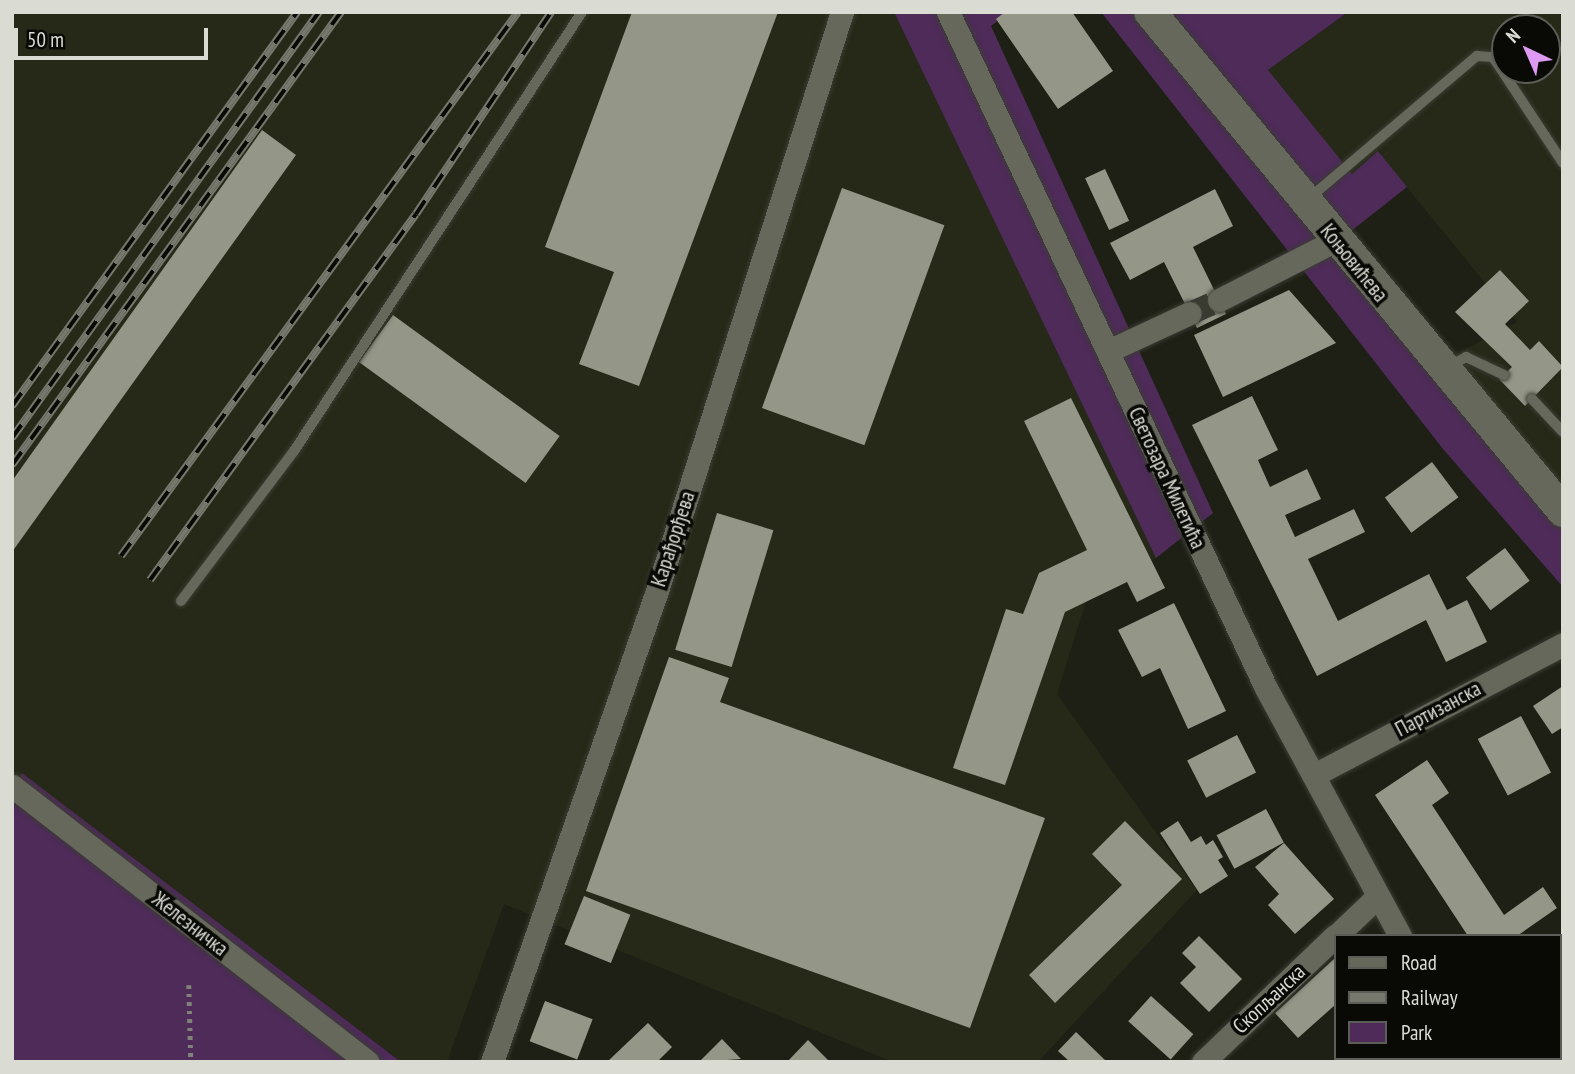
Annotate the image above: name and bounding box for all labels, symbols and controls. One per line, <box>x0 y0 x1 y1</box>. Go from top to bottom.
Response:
scale bar <box>18 14 212 58</box>
north arrow <box>1491 14 1561 84</box>
text: N <box>1501 23 1525 48</box>
text: 50 m <box>27 26 64 53</box>
street label: Коњовићева <box>1315 219 1393 307</box>
street label: Светозара Милетића <box>1123 403 1211 553</box>
street label: Карађорђева <box>646 488 700 590</box>
street label: Партизанска <box>1391 676 1485 742</box>
street label: Железничка <box>147 887 233 961</box>
legend <box>1334 934 1561 1060</box>
text: Road <box>1401 949 1437 976</box>
street label: Скопљанска <box>1228 959 1310 1039</box>
text: Railway <box>1401 984 1458 1011</box>
text: Park <box>1401 1019 1432 1046</box>

